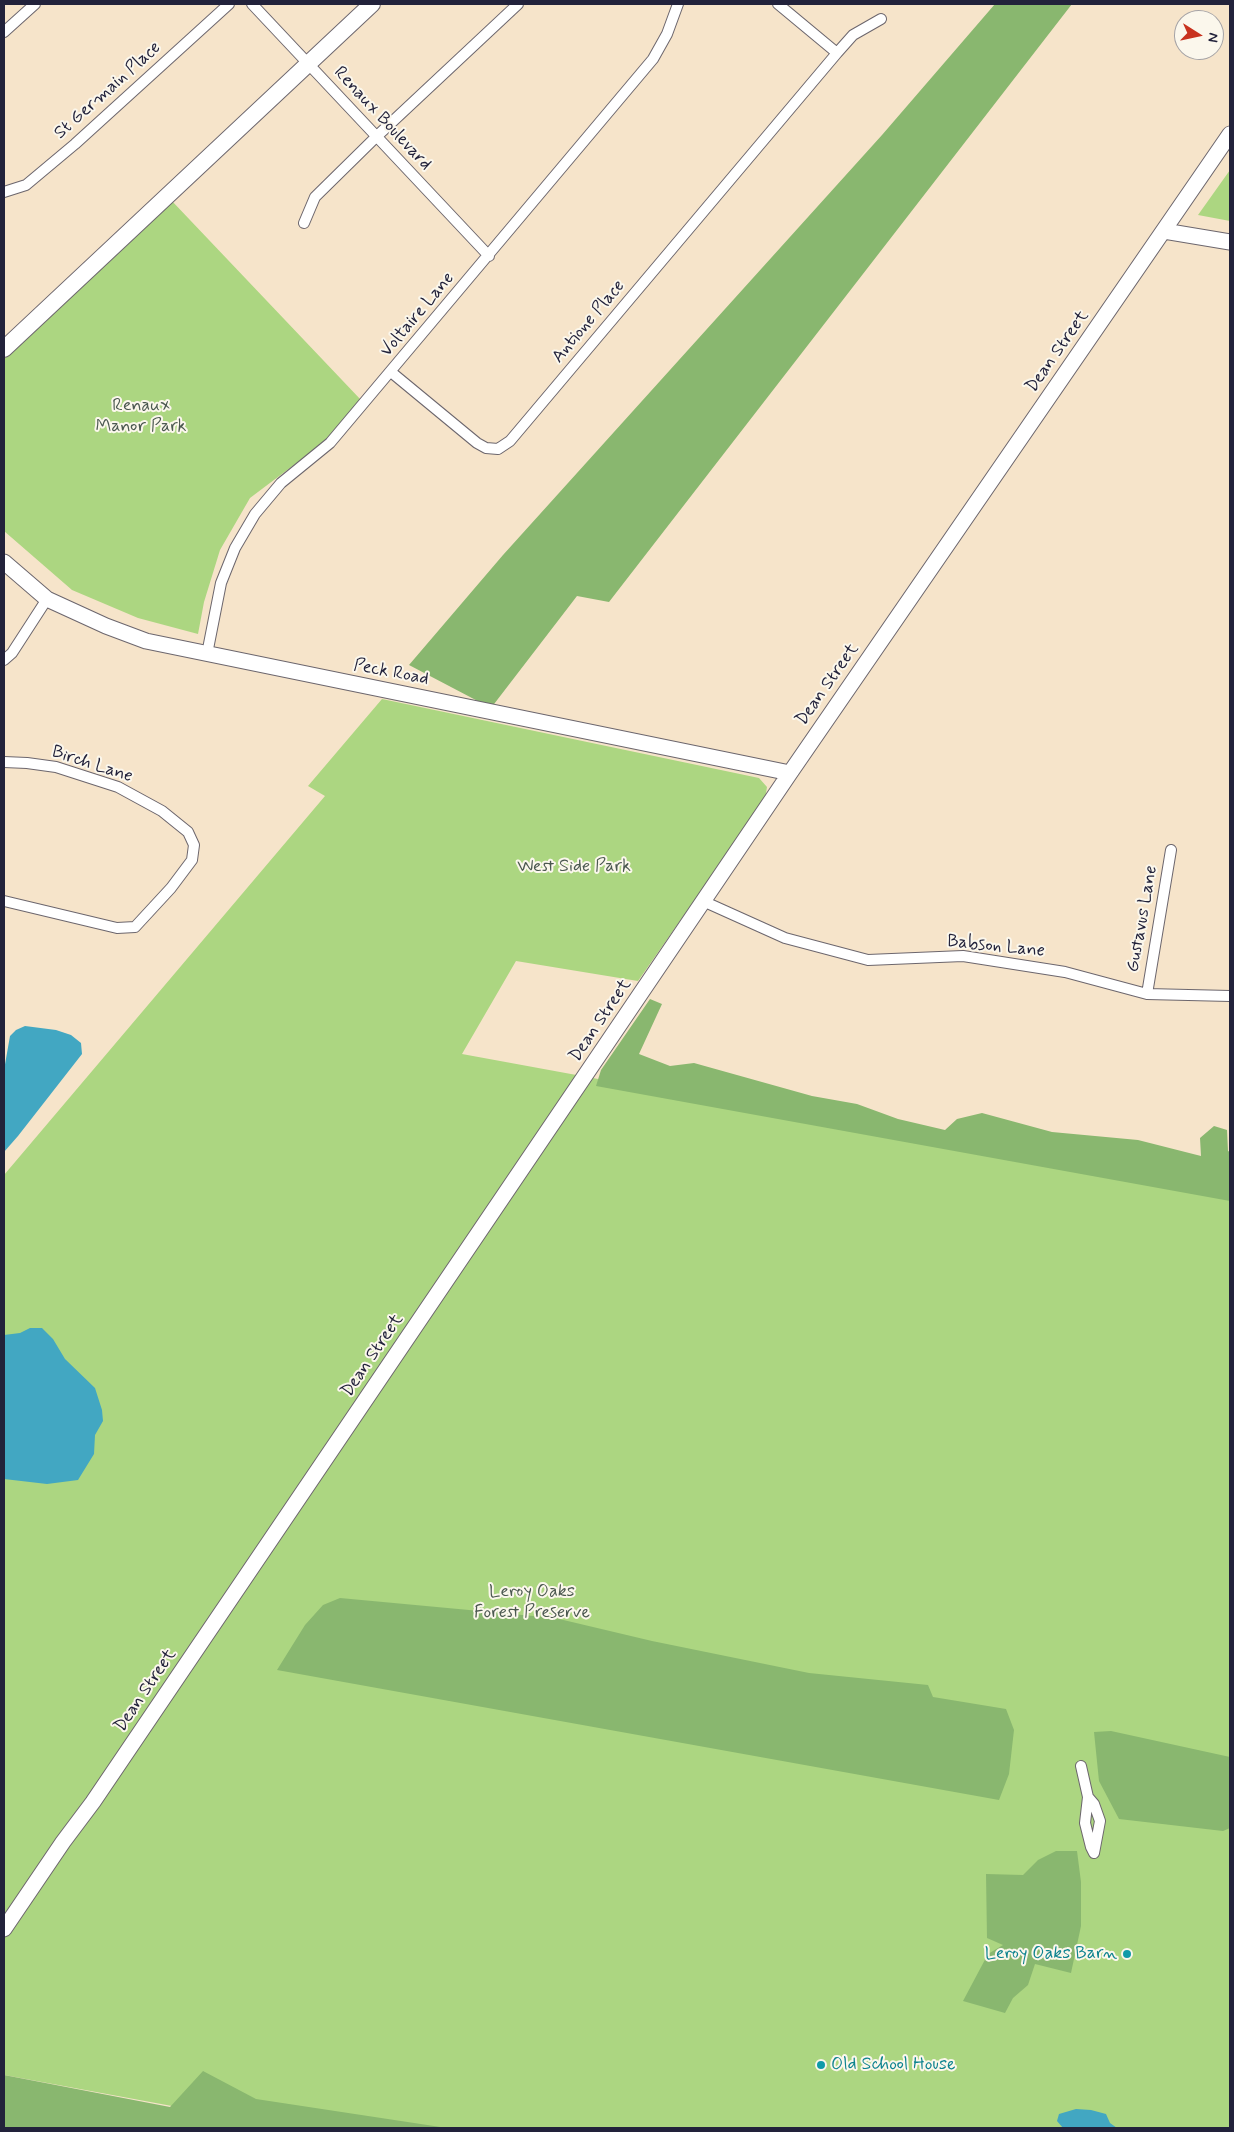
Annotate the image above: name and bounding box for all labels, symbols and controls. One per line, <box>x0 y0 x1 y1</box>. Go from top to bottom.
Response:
north arrow <box>1174 10 1224 60</box>
text: N <box>1203 31 1222 44</box>
street label: St Germain Place <box>50 38 166 144</box>
street label: Renaux Boulevard <box>328 63 436 175</box>
street label: Voltaire Lane <box>376 268 460 362</box>
street label: Antione Place <box>548 276 630 368</box>
street label: Dean Street <box>1022 307 1094 397</box>
park label: Renaux Manor Park <box>95 395 187 438</box>
street label: Dean Street <box>792 640 864 730</box>
street label: Peck Road <box>352 655 430 691</box>
street label: Birch Lane <box>49 742 135 788</box>
park label: West Side Park <box>517 856 631 878</box>
street label: Gustavus Lane <box>1123 864 1163 974</box>
street label: Babson Lane <box>946 931 1046 963</box>
street label: Dean Street <box>565 975 637 1067</box>
street label: Dean Street <box>337 1310 409 1402</box>
park label: Leroy Oaks Forest Preserve <box>474 1581 590 1624</box>
street label: Dean Street <box>110 1645 182 1737</box>
place label: Leroy Oaks Barn <box>985 1943 1117 1965</box>
marker: Leroy Oaks Barn <box>1121 1948 1133 1960</box>
place label: Old School House <box>831 2054 956 2076</box>
marker: Old School House <box>815 2059 827 2071</box>

